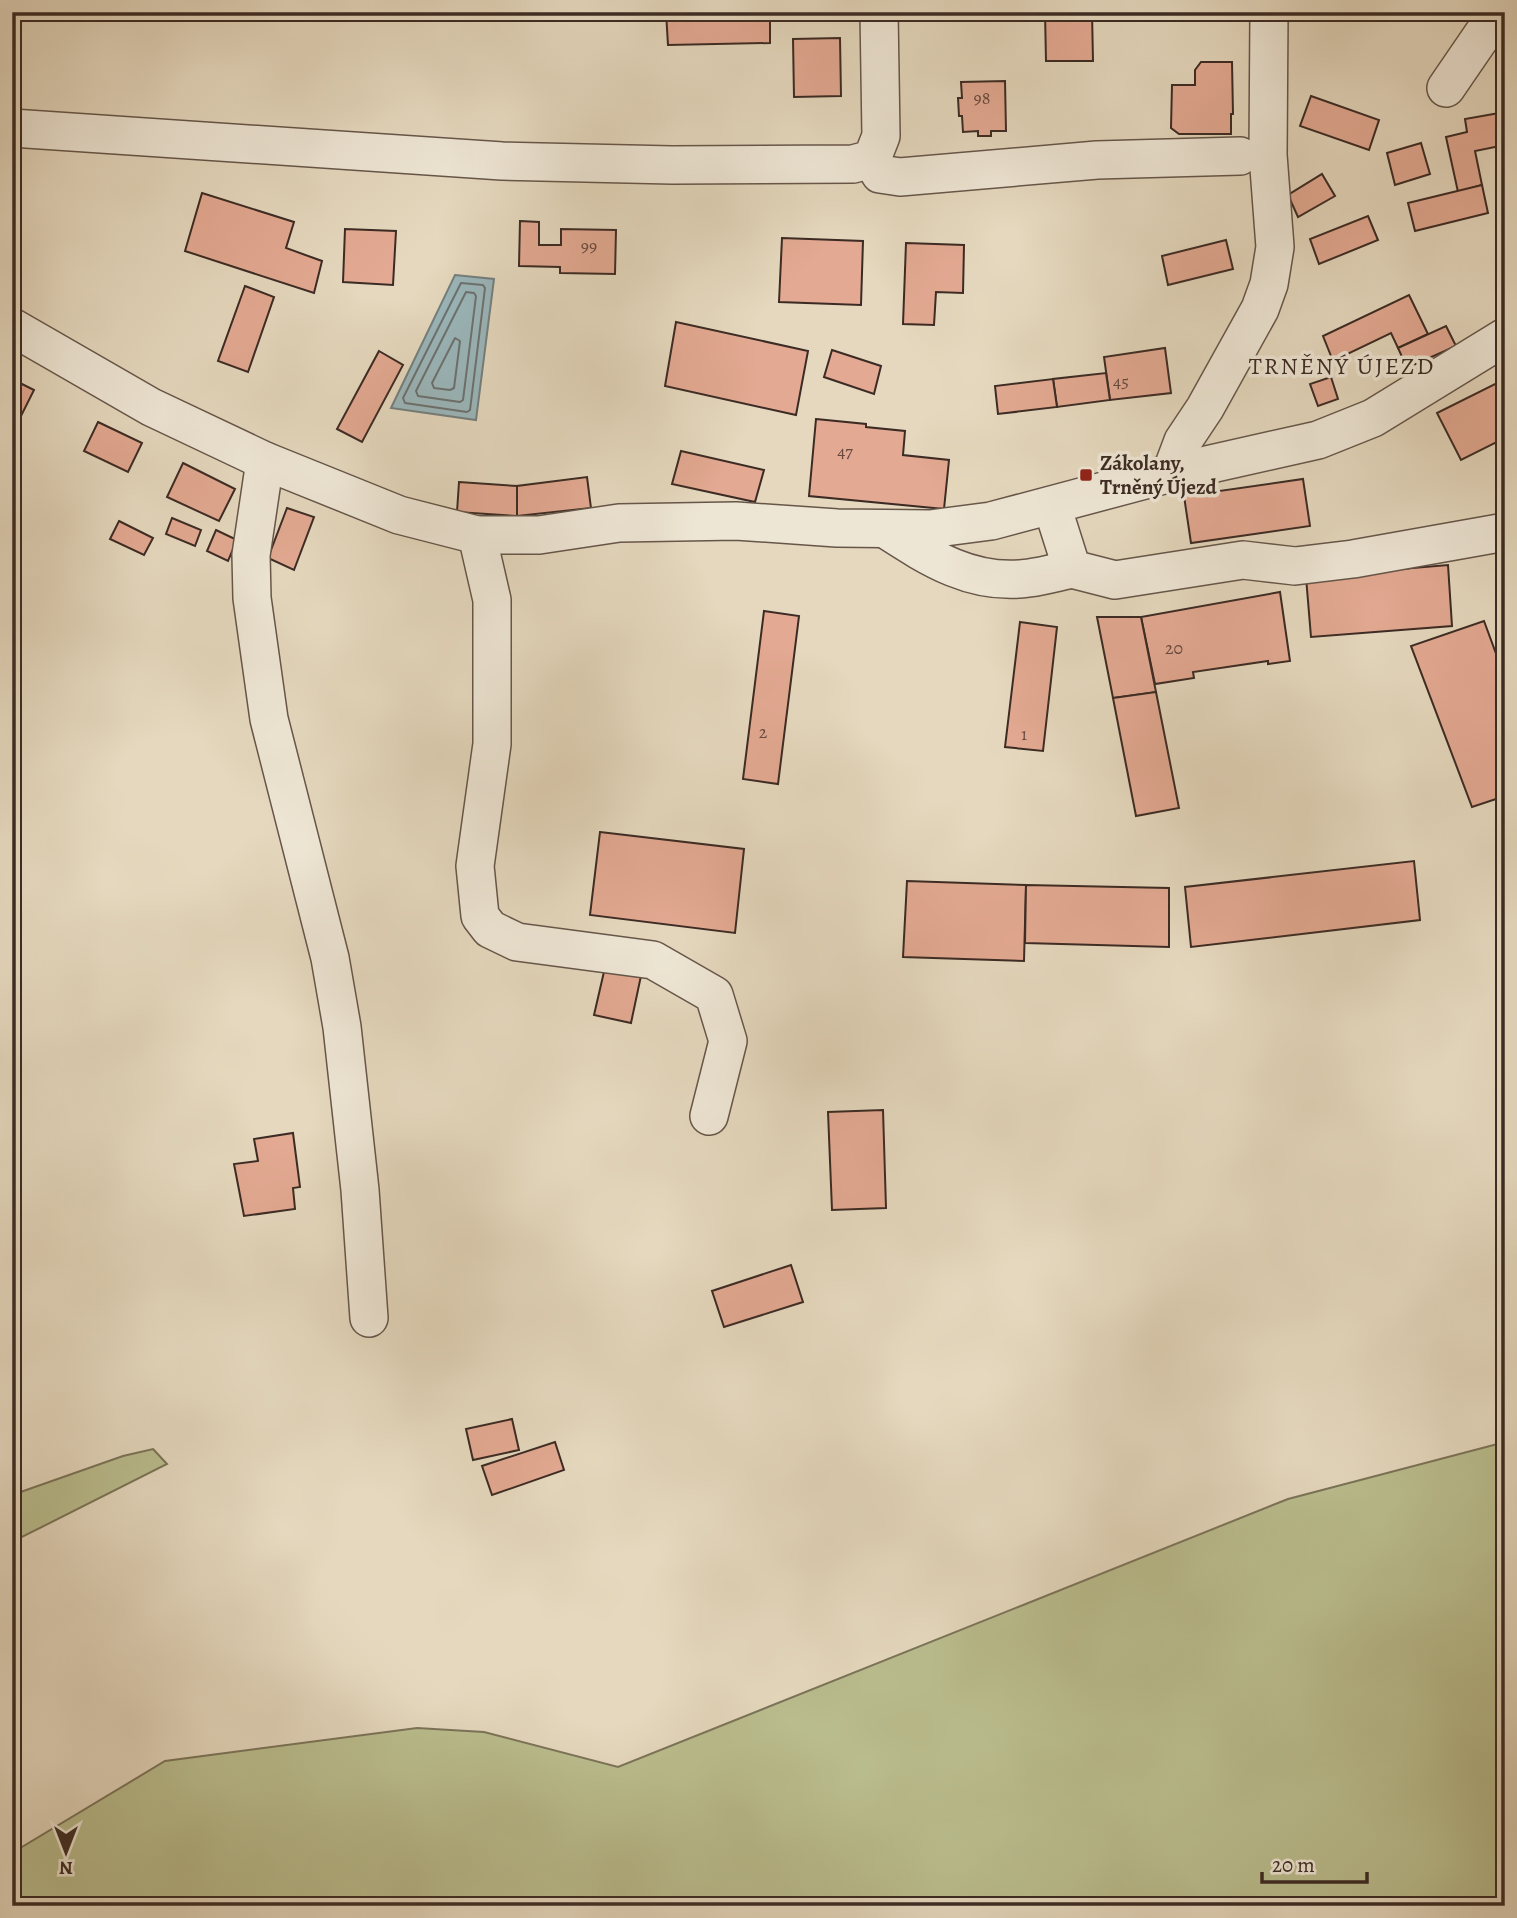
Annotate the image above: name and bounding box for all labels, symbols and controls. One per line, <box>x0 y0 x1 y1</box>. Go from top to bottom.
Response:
house number: 98 <box>974 86 990 110</box>
house number: 99 <box>581 234 597 258</box>
district label: TRNĚNÝ ÚJEZD <box>1249 350 1435 382</box>
house number: 45 <box>1113 369 1129 393</box>
house number: 47 <box>837 439 853 463</box>
place label: Zákolany, Trněný Újezd <box>1100 449 1218 501</box>
marker: Zákolany, Trněný Újezd <box>1078 467 1094 483</box>
house number: 20 <box>1165 636 1183 660</box>
house number: 2 <box>759 720 768 744</box>
house number: 1 <box>1021 722 1027 746</box>
north arrow <box>32 1816 102 1886</box>
scale bar <box>1262 1841 1366 1885</box>
text: 20 m <box>1272 1851 1315 1879</box>
text: N <box>59 1855 73 1881</box>

